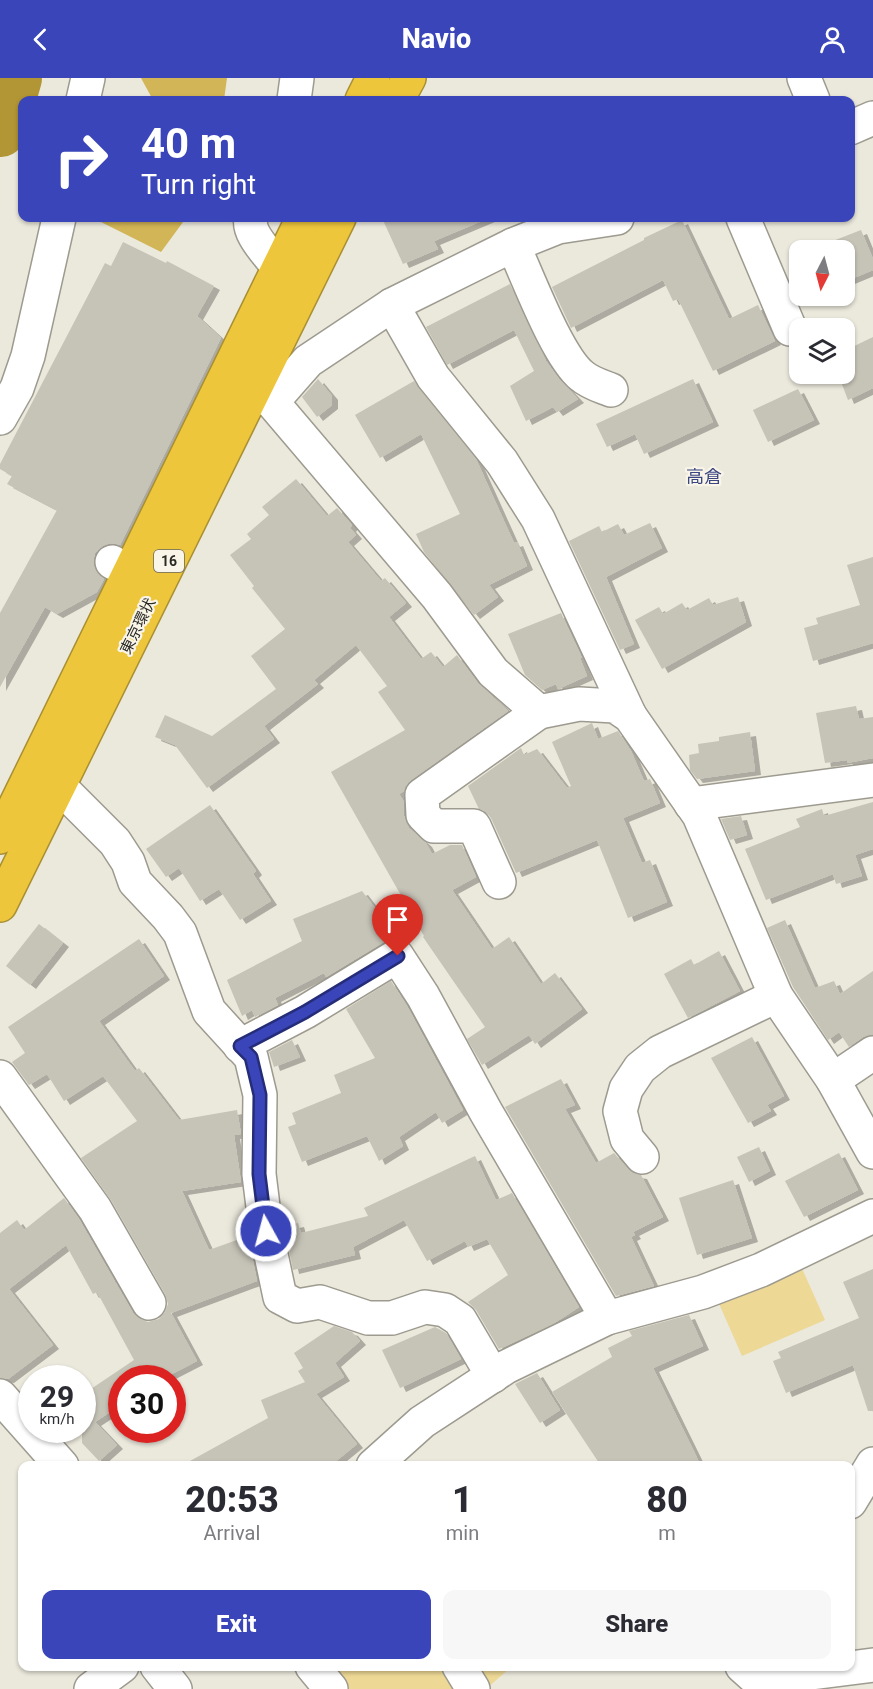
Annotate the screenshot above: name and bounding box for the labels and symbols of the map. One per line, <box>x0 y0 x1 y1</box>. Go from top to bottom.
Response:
north arrow <box>789 240 855 306</box>
district label: 高倉 <box>686 466 722 487</box>
road number: 16 <box>154 550 184 572</box>
street label: 東京環状 <box>117 595 159 657</box>
pin <box>372 894 423 956</box>
position arrow <box>234 1199 298 1263</box>
speed limit sign: 30 <box>108 1365 186 1443</box>

